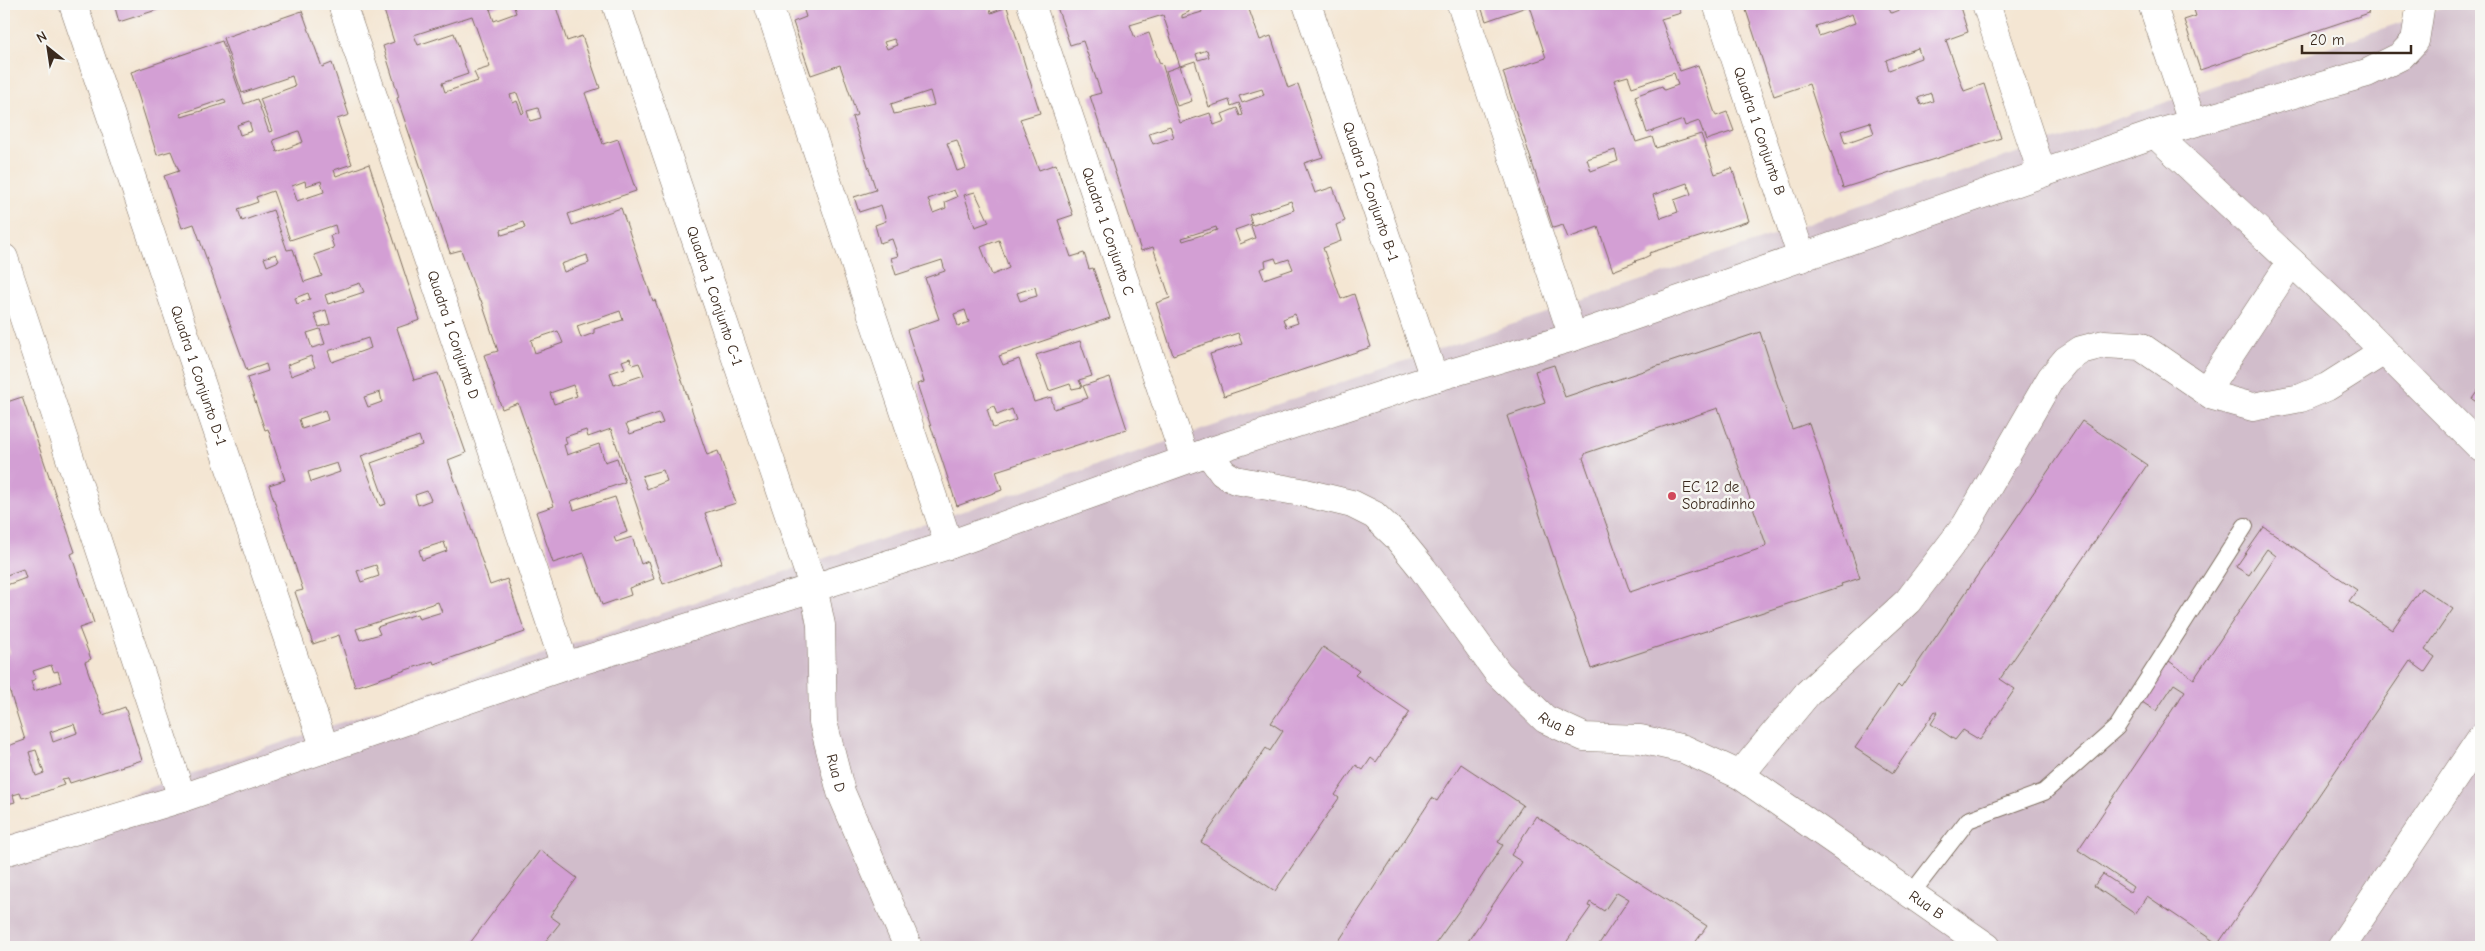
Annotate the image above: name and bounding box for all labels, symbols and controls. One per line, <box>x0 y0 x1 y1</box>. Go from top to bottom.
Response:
north arrow <box>22 22 72 72</box>
scale bar <box>2302 22 2411 54</box>
text: N <box>34 28 50 47</box>
text: 20 m <box>2310 31 2344 49</box>
street label: Quadra 1 Conjunto B <box>1730 64 1789 198</box>
street label: Quadra 1 Conjunto B-1 <box>1339 119 1403 264</box>
street label: Quadra 1 Conjunto C <box>1078 165 1138 298</box>
street label: Quadra 1 Conjunto C-1 <box>683 224 747 368</box>
street label: Quadra 1 Conjunto D <box>423 268 483 401</box>
street label: Quadra 1 Conjunto D-1 <box>167 303 231 448</box>
place label: EC 12 de Sobradinho <box>1682 478 1755 513</box>
marker: EC 12 de Sobradinho <box>1666 490 1678 502</box>
street label: Rua B <box>1534 708 1578 741</box>
street label: Rua D <box>823 752 850 794</box>
street label: Rua B <box>1906 886 1948 923</box>

